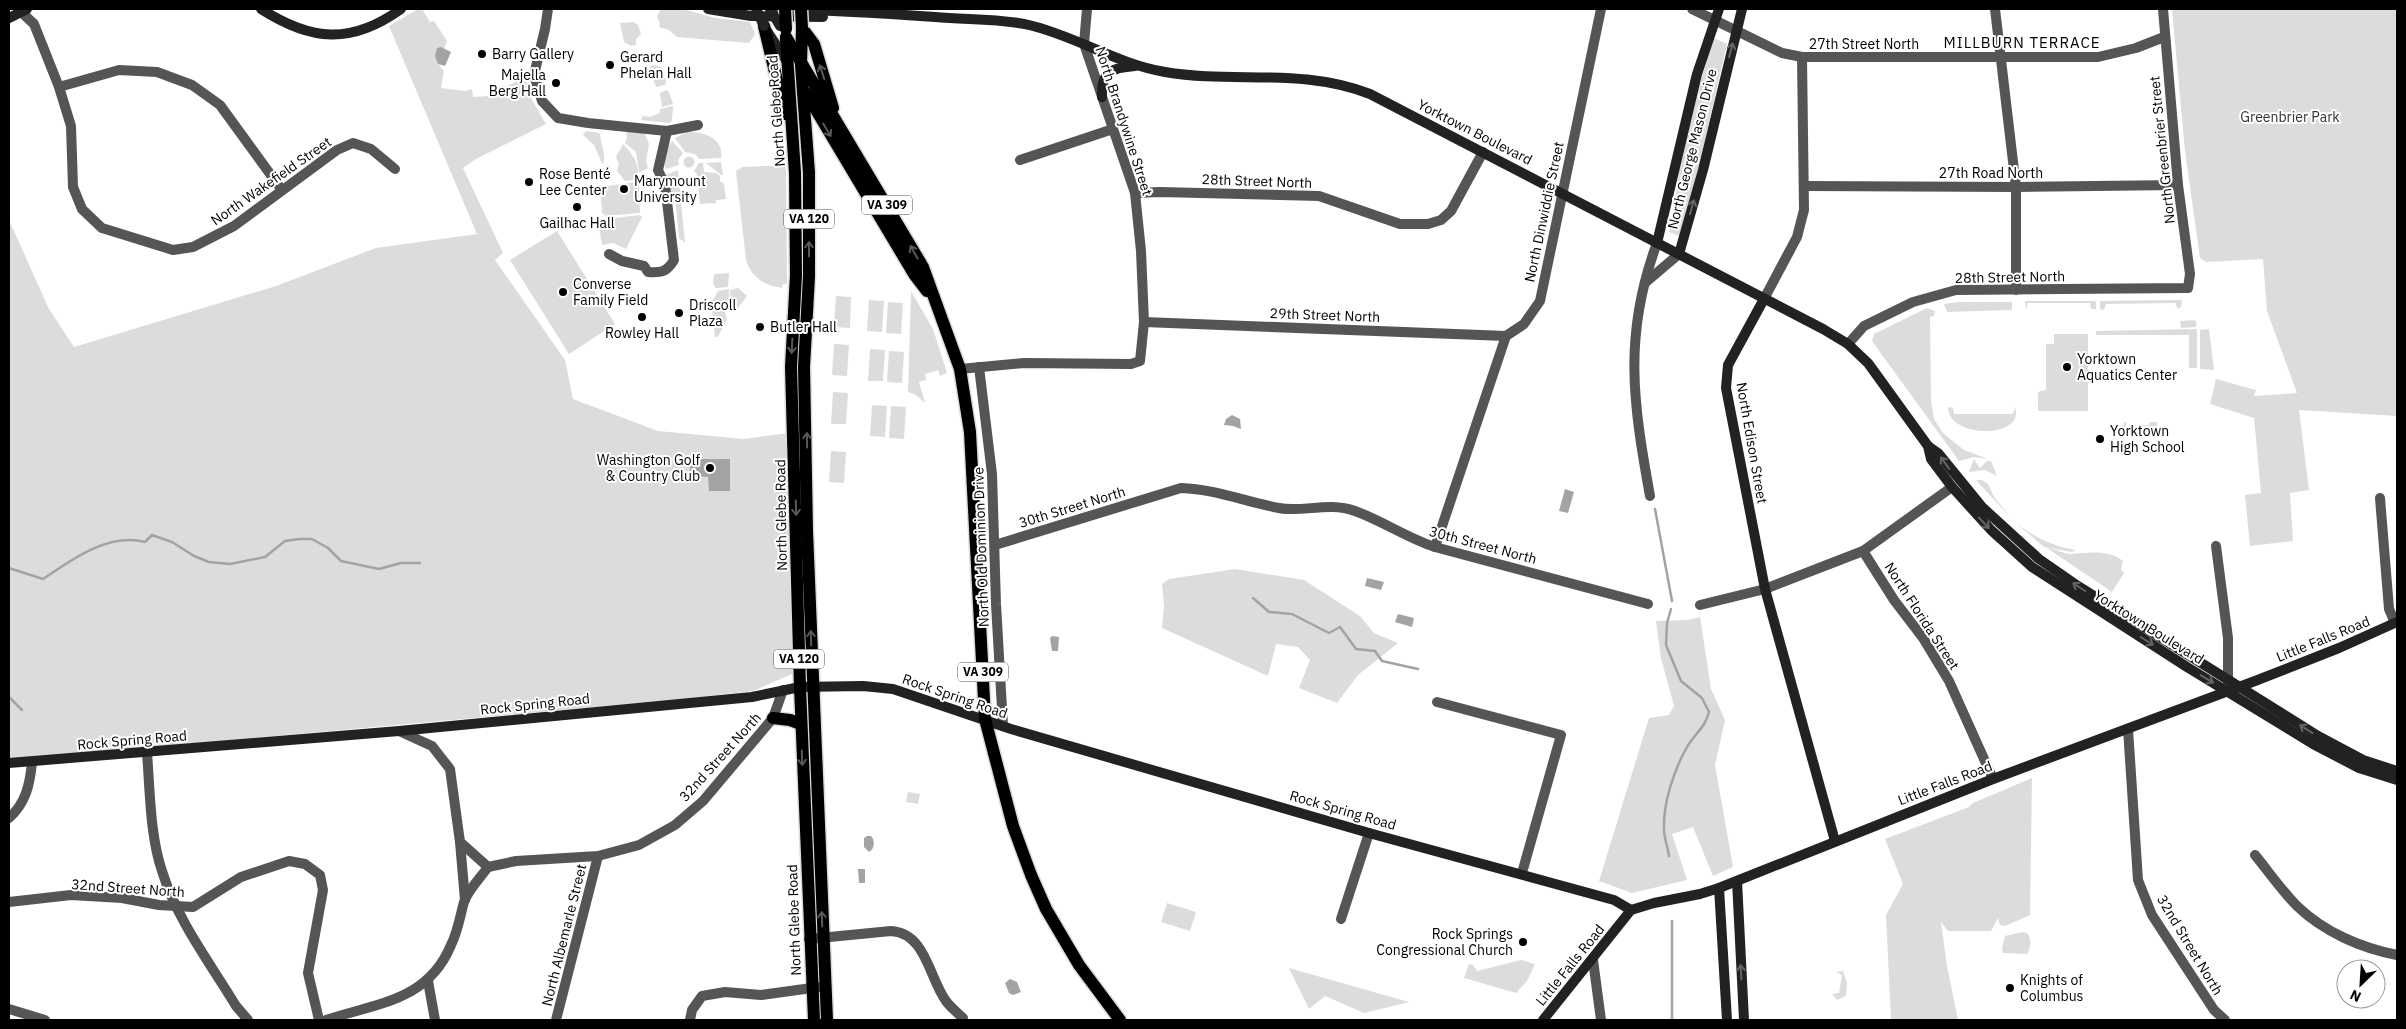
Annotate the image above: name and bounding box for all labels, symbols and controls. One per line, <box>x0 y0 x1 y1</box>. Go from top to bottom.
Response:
district label: MILLBURN TERRACE <box>1944 33 2100 52</box>
street label: 27th Street North <box>1809 35 1919 53</box>
one-way arrow <box>1727 42 1737 58</box>
street label: North Brandywine Street <box>1091 44 1157 198</box>
place label: Barry Gallery <box>492 45 574 63</box>
marker: Barry Gallery <box>476 48 488 60</box>
place label: Gerard Phelan Hall <box>620 48 692 82</box>
street label: North Glebe Road <box>763 55 789 167</box>
marker: Gerard Phelan Hall <box>604 59 616 71</box>
one-way arrow <box>816 64 826 80</box>
place label: Majella Berg Hall <box>489 66 547 100</box>
street label: North George Mason Drive <box>1663 67 1721 231</box>
street label: North Greenbrier Street <box>2145 75 2179 225</box>
marker: Majella Berg Hall <box>550 77 562 89</box>
street label: Yorktown Boulevard <box>1415 95 1535 169</box>
park label: Greenbrier Park <box>2240 108 2340 126</box>
one-way arrow <box>823 123 833 137</box>
street label: North Wakefield Street <box>207 133 335 229</box>
street label: North Dinwiddie Street <box>1520 140 1568 284</box>
street label: 27th Road North <box>1939 164 2043 182</box>
place label: Rose Benté Lee Center <box>539 165 611 199</box>
street label: 28th Street North <box>1201 170 1313 192</box>
place label: Marymount University <box>634 172 706 206</box>
marker: Rose Benté Lee Center <box>523 176 535 188</box>
marker: Marymount University <box>618 183 630 195</box>
road number: VA 309 <box>862 196 912 214</box>
one-way arrow <box>1688 200 1698 216</box>
marker: Gailhac Hall <box>571 201 583 213</box>
road number: VA 120 <box>784 210 834 228</box>
place label: Gailhac Hall <box>539 214 615 232</box>
one-way arrow <box>804 241 814 258</box>
one-way arrow <box>909 245 919 260</box>
street label: 28th Street North <box>1955 267 2065 287</box>
place label: Converse Family Field <box>573 275 648 309</box>
marker: Converse Family Field <box>557 286 569 298</box>
place label: Driscoll Plaza <box>689 296 736 330</box>
street label: 29th Street North <box>1269 304 1381 326</box>
marker: Driscoll Plaza <box>673 307 685 319</box>
marker: Rowley Hall <box>636 311 648 323</box>
place label: Butler Hall <box>770 318 837 336</box>
marker: Butler Hall <box>754 321 766 333</box>
place label: Rowley Hall <box>605 324 679 342</box>
one-way arrow <box>787 337 797 353</box>
place label: Yorktown Aquatics Center <box>2077 350 2177 384</box>
marker: Yorktown Aquatics Center <box>2061 361 2073 373</box>
street label: North Edison Street <box>1732 381 1772 505</box>
place label: Yorktown High School <box>2110 422 2185 456</box>
one-way arrow <box>802 433 812 449</box>
marker: Yorktown High School <box>2094 433 2106 445</box>
place label: Washington Golf & Country Club <box>597 451 700 485</box>
one-way arrow <box>1940 456 1950 470</box>
street label: North Glebe Road <box>771 459 791 571</box>
marker: Washington Golf & Country Club <box>704 462 716 474</box>
street label: North Old Dominion Drive <box>969 466 993 627</box>
street label: 30th Street North <box>1017 482 1127 532</box>
one-way arrow <box>791 500 800 516</box>
one-way arrow <box>1978 517 1990 530</box>
street label: 30th Street North <box>1427 522 1539 568</box>
street label: North Florida Street <box>1881 559 1964 673</box>
one-way arrow <box>2073 581 2087 591</box>
street label: Yorktown Boulevard <box>2091 586 2207 668</box>
street label: Little Falls Road <box>2273 612 2373 666</box>
one-way arrow <box>806 630 815 646</box>
one-way arrow <box>2140 637 2154 647</box>
road number: VA 120 <box>774 650 824 669</box>
road number: VA 309 <box>958 662 1008 682</box>
street label: Rock Spring Road <box>900 670 1010 722</box>
one-way arrow <box>2200 675 2214 685</box>
street label: Rock Spring Road <box>479 689 591 719</box>
street label: 32nd Street North <box>675 709 765 805</box>
one-way arrow <box>2299 723 2313 734</box>
street label: Rock Spring Road <box>76 726 188 754</box>
one-way arrow <box>798 750 807 766</box>
street label: Little Falls Road <box>1895 757 1995 809</box>
street label: Rock Spring Road <box>1288 786 1398 834</box>
street label: North Albemarle Street <box>538 862 590 1008</box>
street label: North Glebe Road <box>783 864 805 976</box>
street label: 32nd Street North <box>71 875 185 901</box>
street label: 32nd Street North <box>2153 892 2227 998</box>
one-way arrow <box>817 911 826 927</box>
street label: Little Falls Road <box>1532 921 1608 1009</box>
place label: Rock Springs Congressional Church <box>1376 925 1513 959</box>
marker: Rock Springs Congressional Church <box>1517 936 1529 948</box>
north arrow <box>2336 959 2386 1009</box>
one-way arrow <box>1737 964 1746 980</box>
place label: Knights of Columbus <box>2020 971 2084 1005</box>
marker: Knights of Columbus <box>2004 982 2016 994</box>
text: N <box>2347 985 2364 1006</box>

